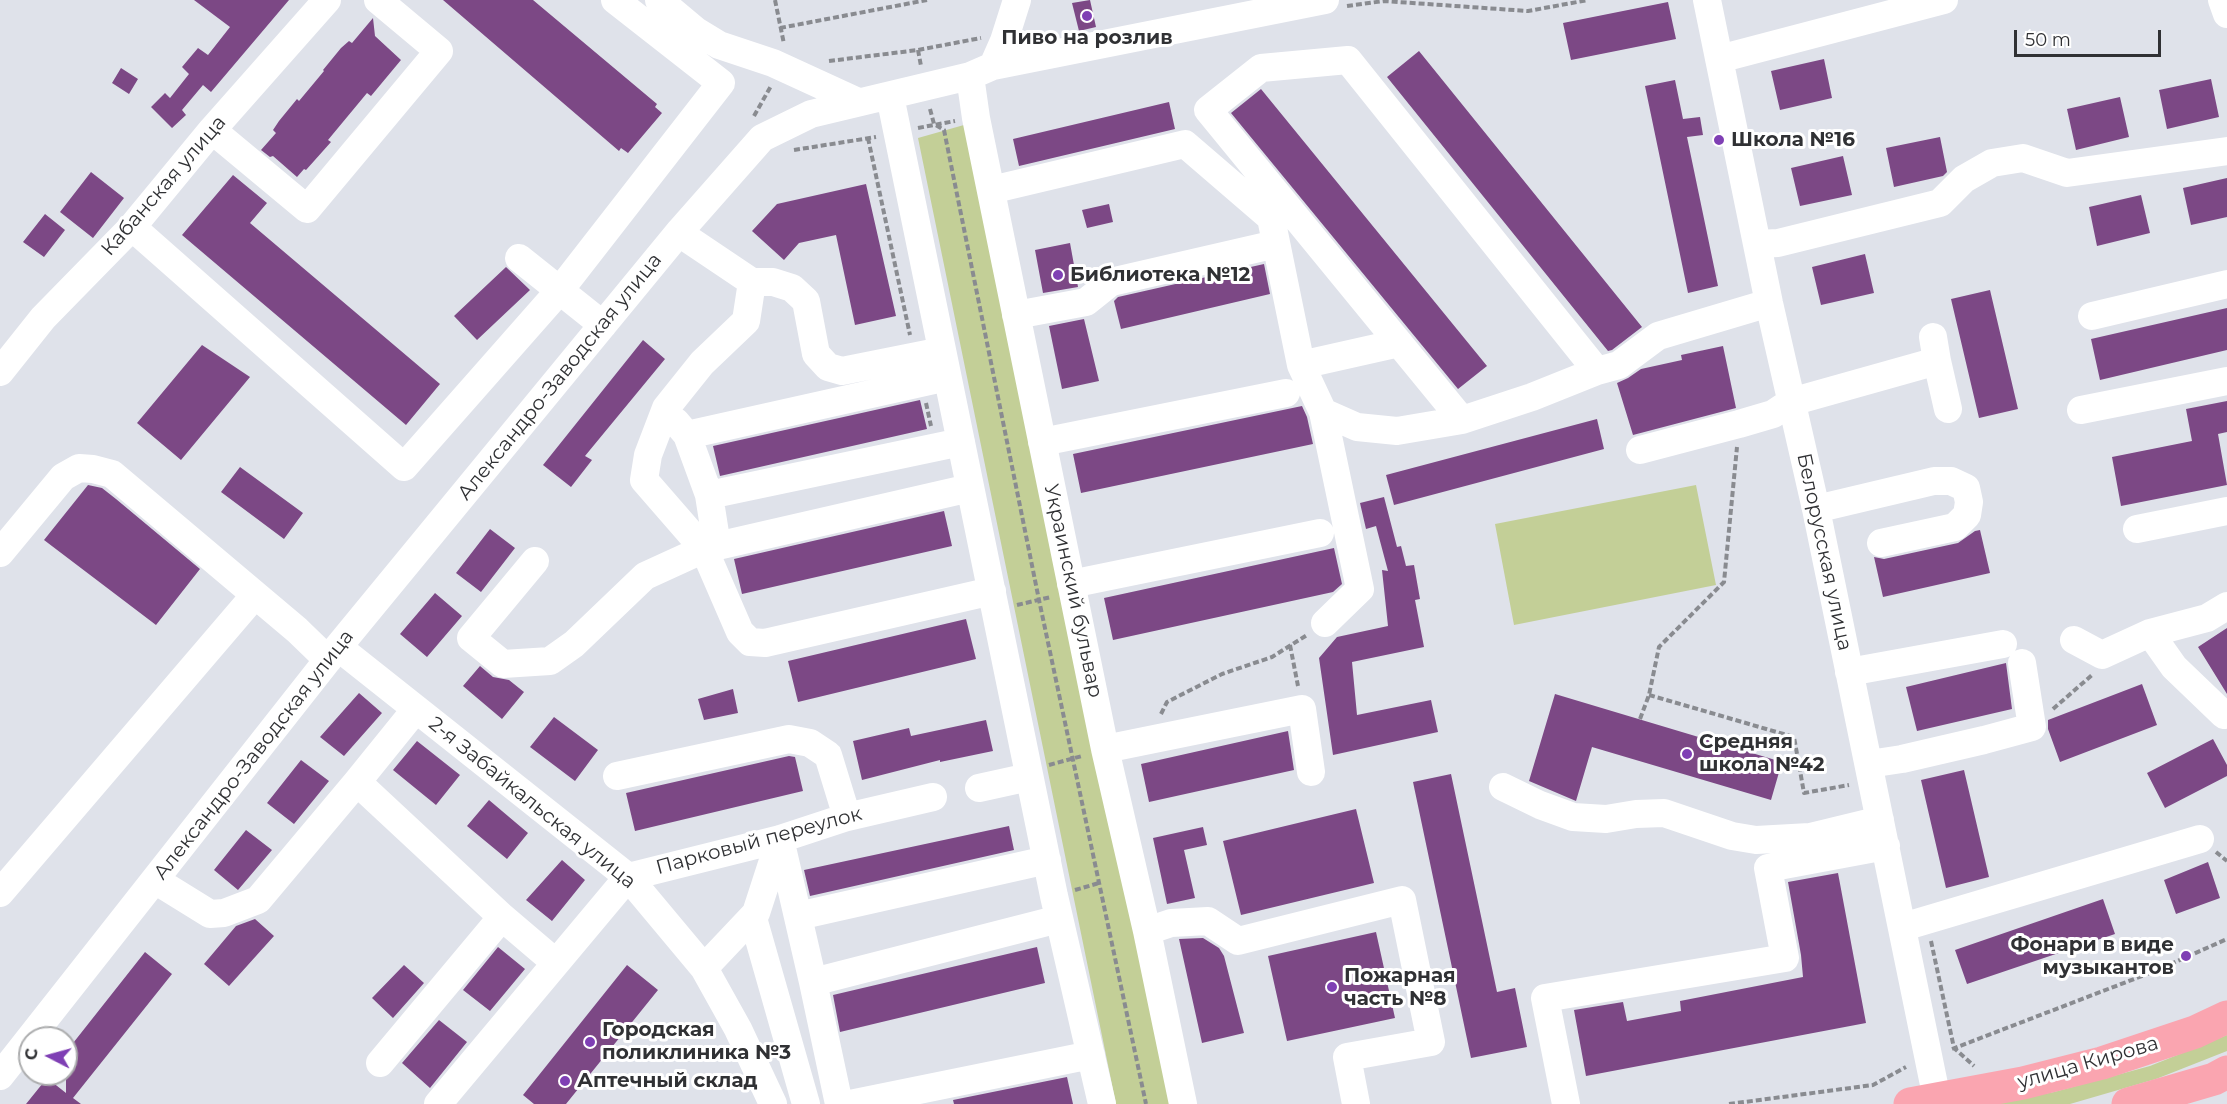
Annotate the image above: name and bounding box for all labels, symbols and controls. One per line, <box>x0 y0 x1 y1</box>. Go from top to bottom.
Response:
marker: Пиво на розлив <box>1080 9 1094 23</box>
scale bar <box>2017 18 2164 56</box>
place label: Пиво на розлив <box>1001 26 1173 50</box>
text: 50 m <box>2025 29 2071 51</box>
street label: Кабанская улица <box>97 111 231 261</box>
place label: Школа №16 <box>1731 128 1855 152</box>
marker: Школа №16 <box>1712 133 1726 147</box>
street label: Александро-Заводская улица <box>453 249 667 505</box>
place label: Библиотека №12 <box>1070 263 1250 287</box>
marker: Библиотека №12 <box>1051 268 1065 282</box>
street label: Белорусская улица <box>1791 451 1857 653</box>
street label: Украинский бульвар <box>1039 482 1107 700</box>
street label: Александро-Заводская улица <box>149 625 359 885</box>
street label: 2-я Забайкальская улица <box>424 712 640 894</box>
place label: Средняя школа №42 <box>1699 730 1825 777</box>
marker: Средняя школа №42 <box>1680 747 1694 761</box>
street label: Парковый переулок <box>653 802 865 880</box>
place label: Фонари в виде музыкантов <box>2011 933 2174 980</box>
marker: Фонари в виде музыкантов <box>2179 949 2193 963</box>
place label: Пожарная часть №8 <box>1344 964 1456 1011</box>
marker: Пожарная часть №8 <box>1325 980 1339 994</box>
place label: Городская поликлиника №3 <box>602 1018 791 1065</box>
north arrow <box>18 1026 78 1086</box>
street label: улица Кирова <box>2015 1031 2161 1095</box>
marker: Городская поликлиника №3 <box>583 1035 597 1049</box>
text: С <box>22 1048 42 1061</box>
place label: Аптечный склад <box>577 1069 758 1093</box>
marker: Аптечный склад <box>558 1074 572 1088</box>

